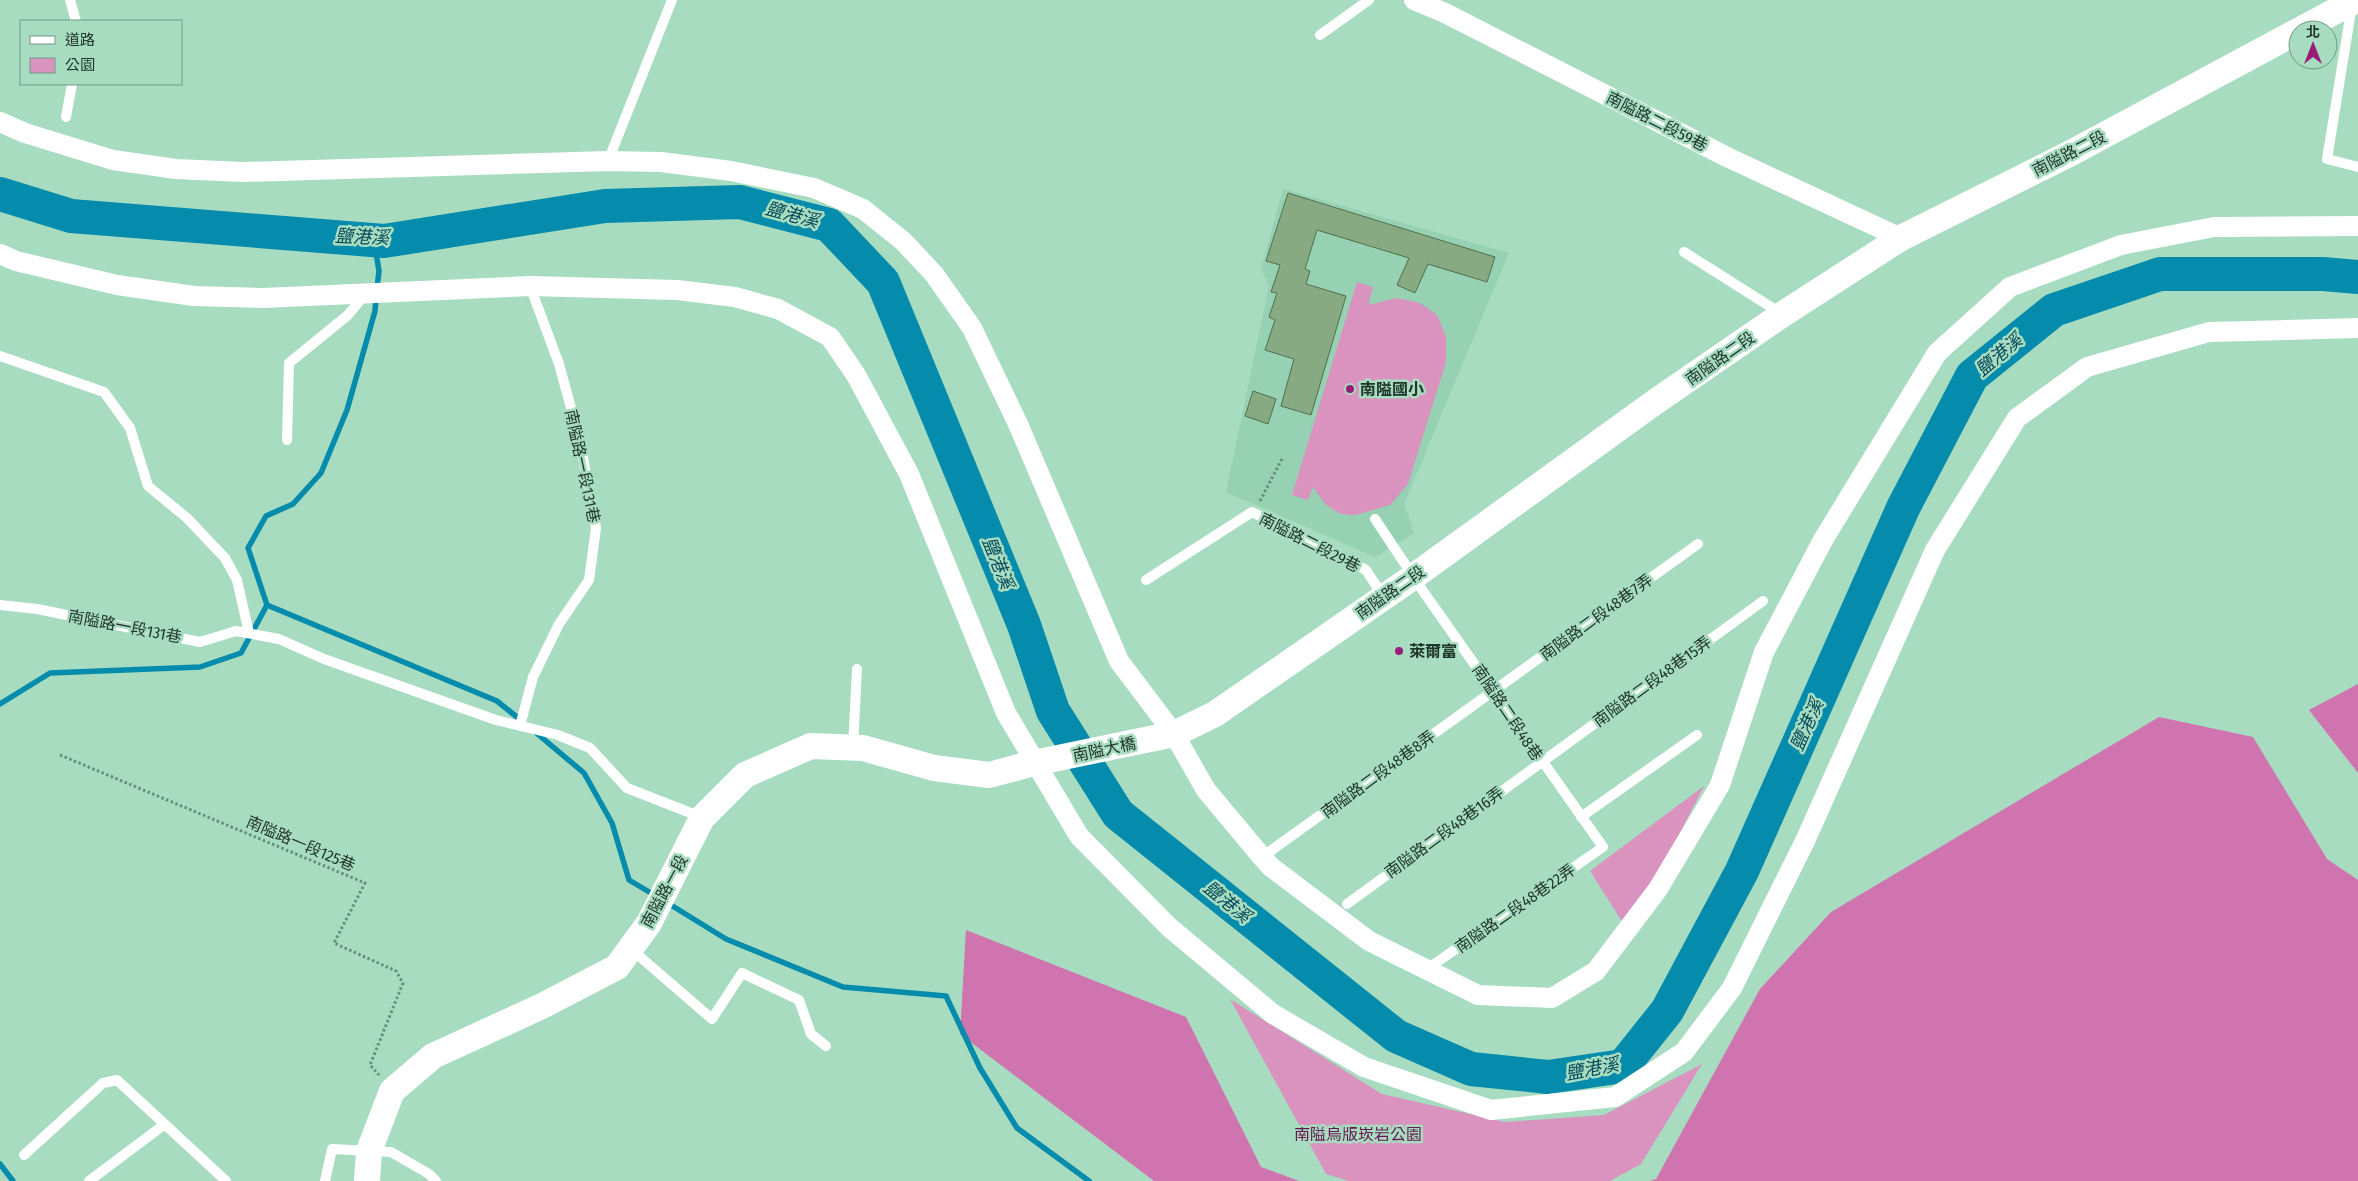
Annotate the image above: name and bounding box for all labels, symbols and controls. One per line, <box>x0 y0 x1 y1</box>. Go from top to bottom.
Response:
legend <box>20 20 182 85</box>
north arrow <box>2288 20 2338 70</box>
text: 北 <box>2306 24 2320 41</box>
text: 道路 <box>65 31 95 49</box>
text: 公園 <box>65 56 95 74</box>
street label: 南隘路二段59巷 <box>1603 88 1710 155</box>
street label: 南隘路二段 <box>2029 127 2109 180</box>
water label: 鹽港溪 <box>763 197 824 233</box>
water label: 鹽港溪 <box>335 225 392 249</box>
water label: 鹽港溪 <box>1971 327 2029 381</box>
street label: 南隘路二段 <box>1682 328 1759 389</box>
place label: 南隘國小 <box>1360 380 1424 399</box>
marker: 南隘國小 <box>1344 383 1356 395</box>
street label: 南隘路一段131巷 <box>561 408 604 524</box>
street label: 南隘路二段29巷 <box>1256 509 1363 576</box>
water label: 鹽港溪 <box>978 534 1019 595</box>
street label: 南隘路二段 <box>1352 562 1429 623</box>
street label: 南隘路二段48巷7弄 <box>1536 570 1656 665</box>
street label: 南隘路一段131巷 <box>66 606 183 647</box>
street label: 南隘路二段48巷15弄 <box>1590 632 1715 731</box>
place label: 萊爾富 <box>1409 642 1457 661</box>
marker: 萊爾富 <box>1393 645 1405 657</box>
street label: 南隘路二段48巷 <box>1468 661 1547 764</box>
water label: 鹽港溪 <box>1786 693 1829 754</box>
street label: 南隘路二段48巷8弄 <box>1318 727 1439 822</box>
street label: 南隘大橋 <box>1071 734 1137 765</box>
street label: 南隘路二段48巷16弄 <box>1381 783 1507 882</box>
street label: 南隘路一段125巷 <box>243 812 358 875</box>
street label: 南隘路一段 <box>637 851 692 931</box>
street label: 南隘路二段48巷22弄 <box>1452 860 1579 957</box>
water label: 鹽港溪 <box>1199 876 1257 929</box>
water label: 鹽港溪 <box>1563 1052 1624 1085</box>
park label: 南隘烏版崁岩公園 <box>1294 1125 1422 1144</box>

